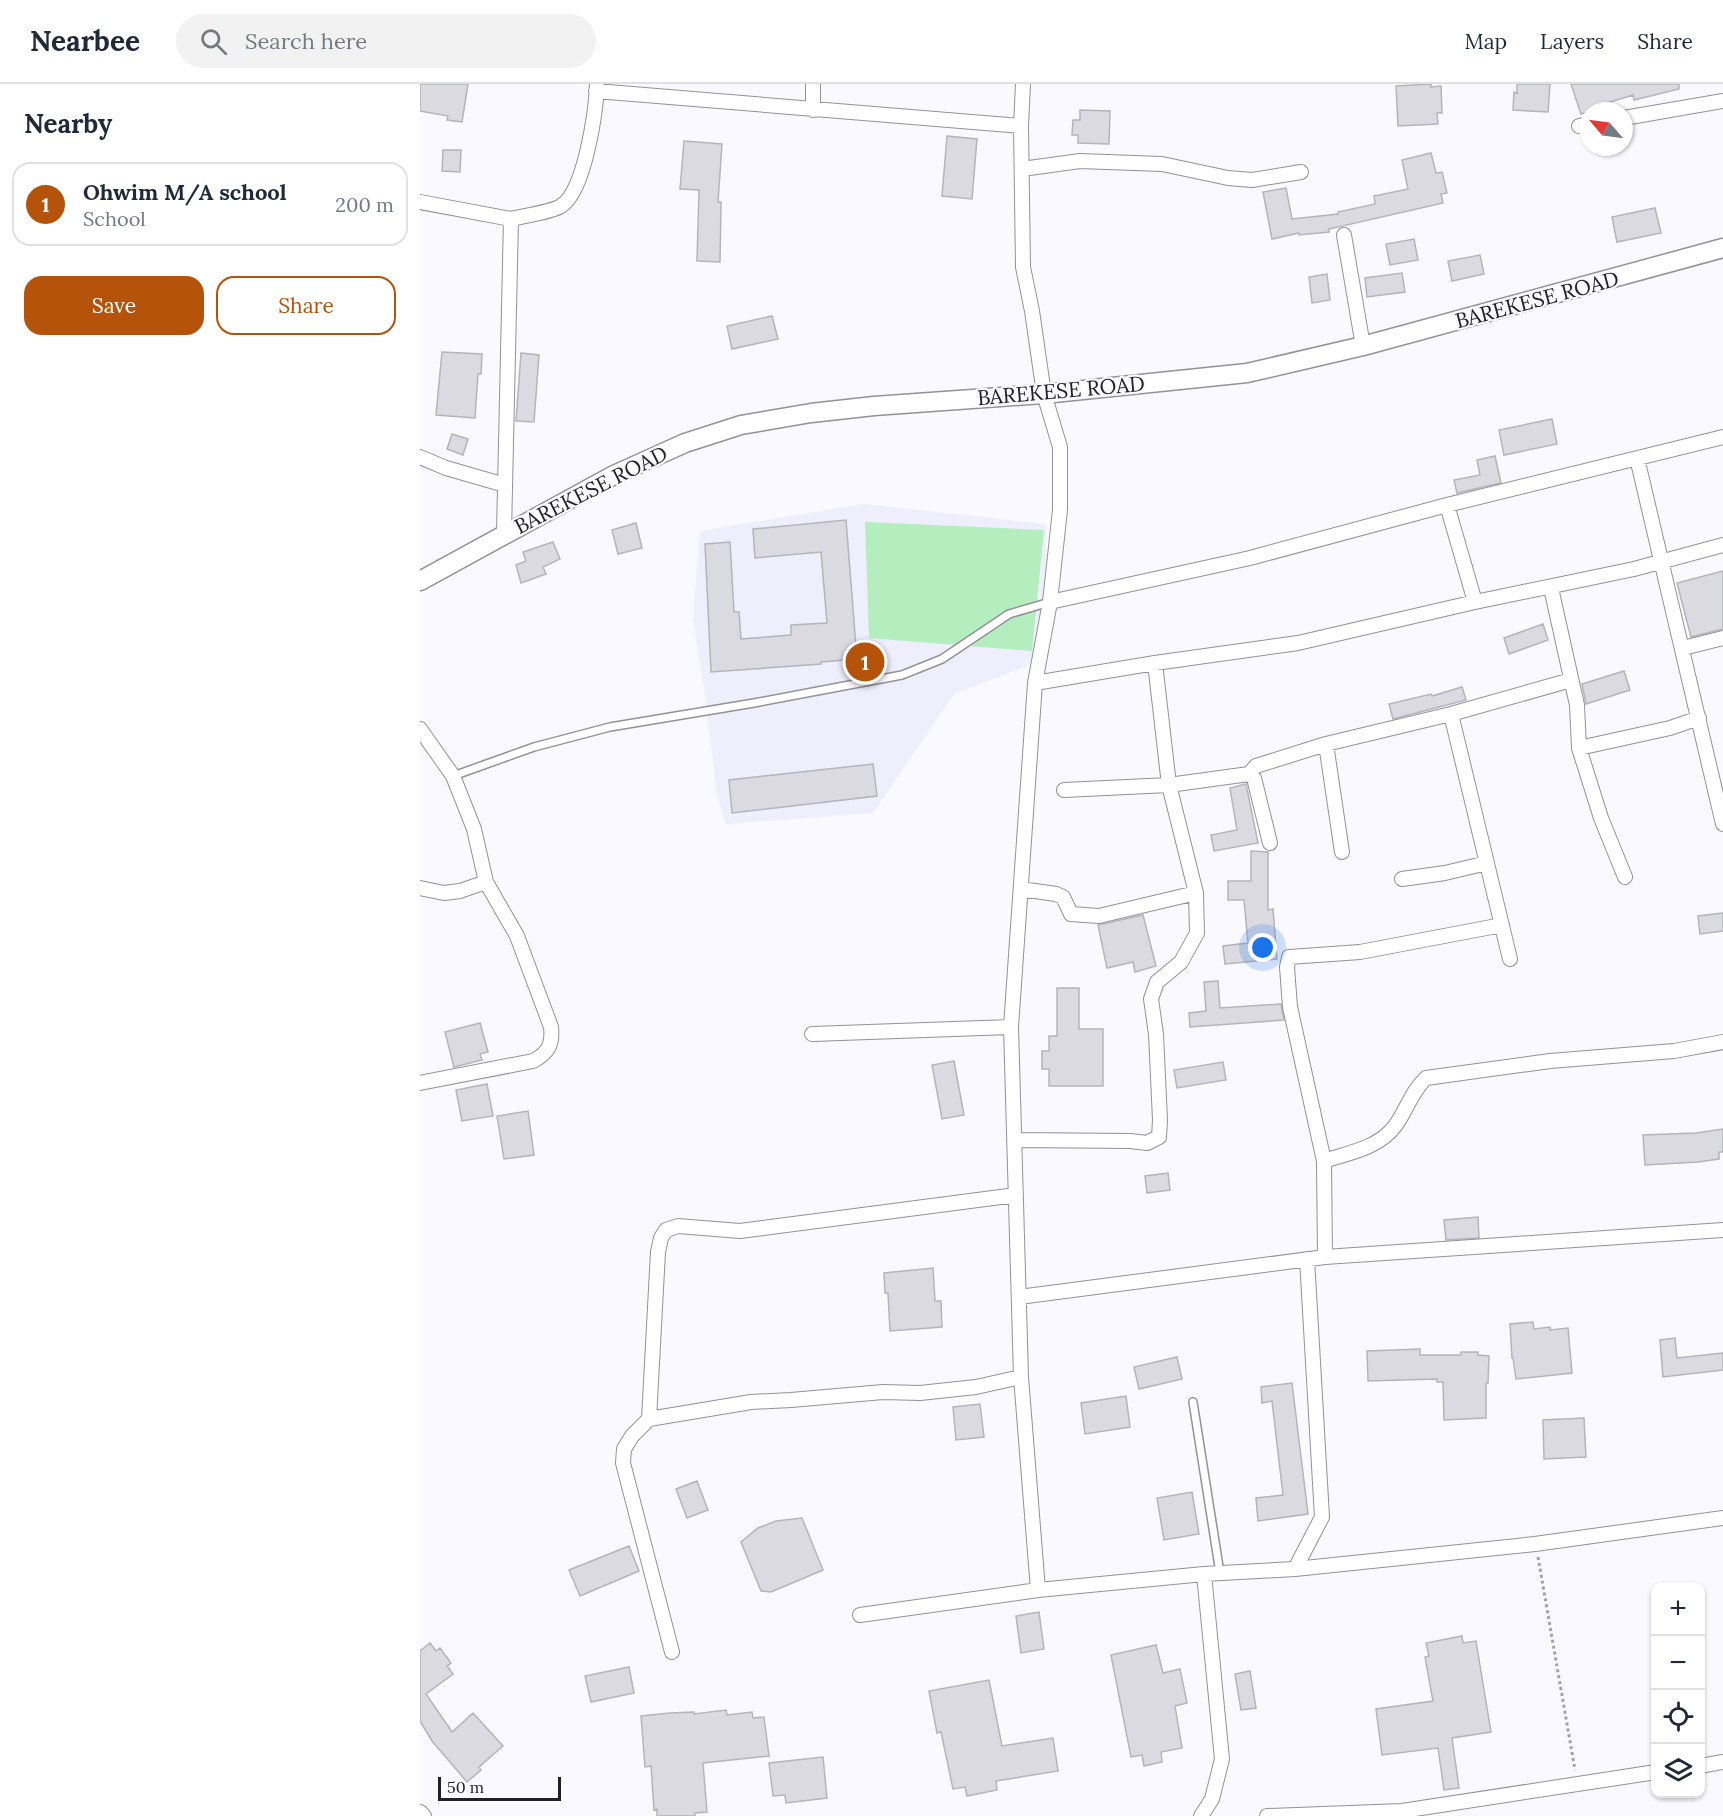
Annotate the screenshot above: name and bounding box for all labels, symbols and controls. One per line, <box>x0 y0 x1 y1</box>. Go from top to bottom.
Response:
search box <box>176 14 596 68</box>
text: Nearbee <box>30 23 140 59</box>
icon: search <box>197 25 230 58</box>
text: Search here <box>245 27 367 55</box>
text: Map <box>1464 28 1507 55</box>
text: Layers <box>1540 28 1604 55</box>
text: Share <box>1637 28 1693 55</box>
north arrow <box>1579 102 1633 156</box>
text: Nearby <box>24 107 112 140</box>
text: Ohwim M/A school <box>83 178 287 206</box>
text: 1 <box>41 192 50 217</box>
text: 200 m <box>335 192 394 217</box>
text: School <box>83 206 146 231</box>
street label: BAREKESE ROAD <box>1452 265 1622 334</box>
button: Save <box>24 276 204 335</box>
button: Share <box>216 276 396 335</box>
street label: BAREKESE ROAD <box>976 370 1146 411</box>
street label: BAREKESE ROAD <box>510 439 672 540</box>
pin: 1 <box>846 640 884 684</box>
your location <box>1248 933 1277 962</box>
map controls <box>1651 1582 1705 1798</box>
button: + <box>1651 1582 1705 1636</box>
button: − <box>1651 1636 1705 1690</box>
button: locate <box>1651 1690 1705 1744</box>
button: layers <box>1651 1744 1705 1798</box>
scale bar <box>438 1774 561 1802</box>
text: 50 m <box>447 1777 484 1797</box>

